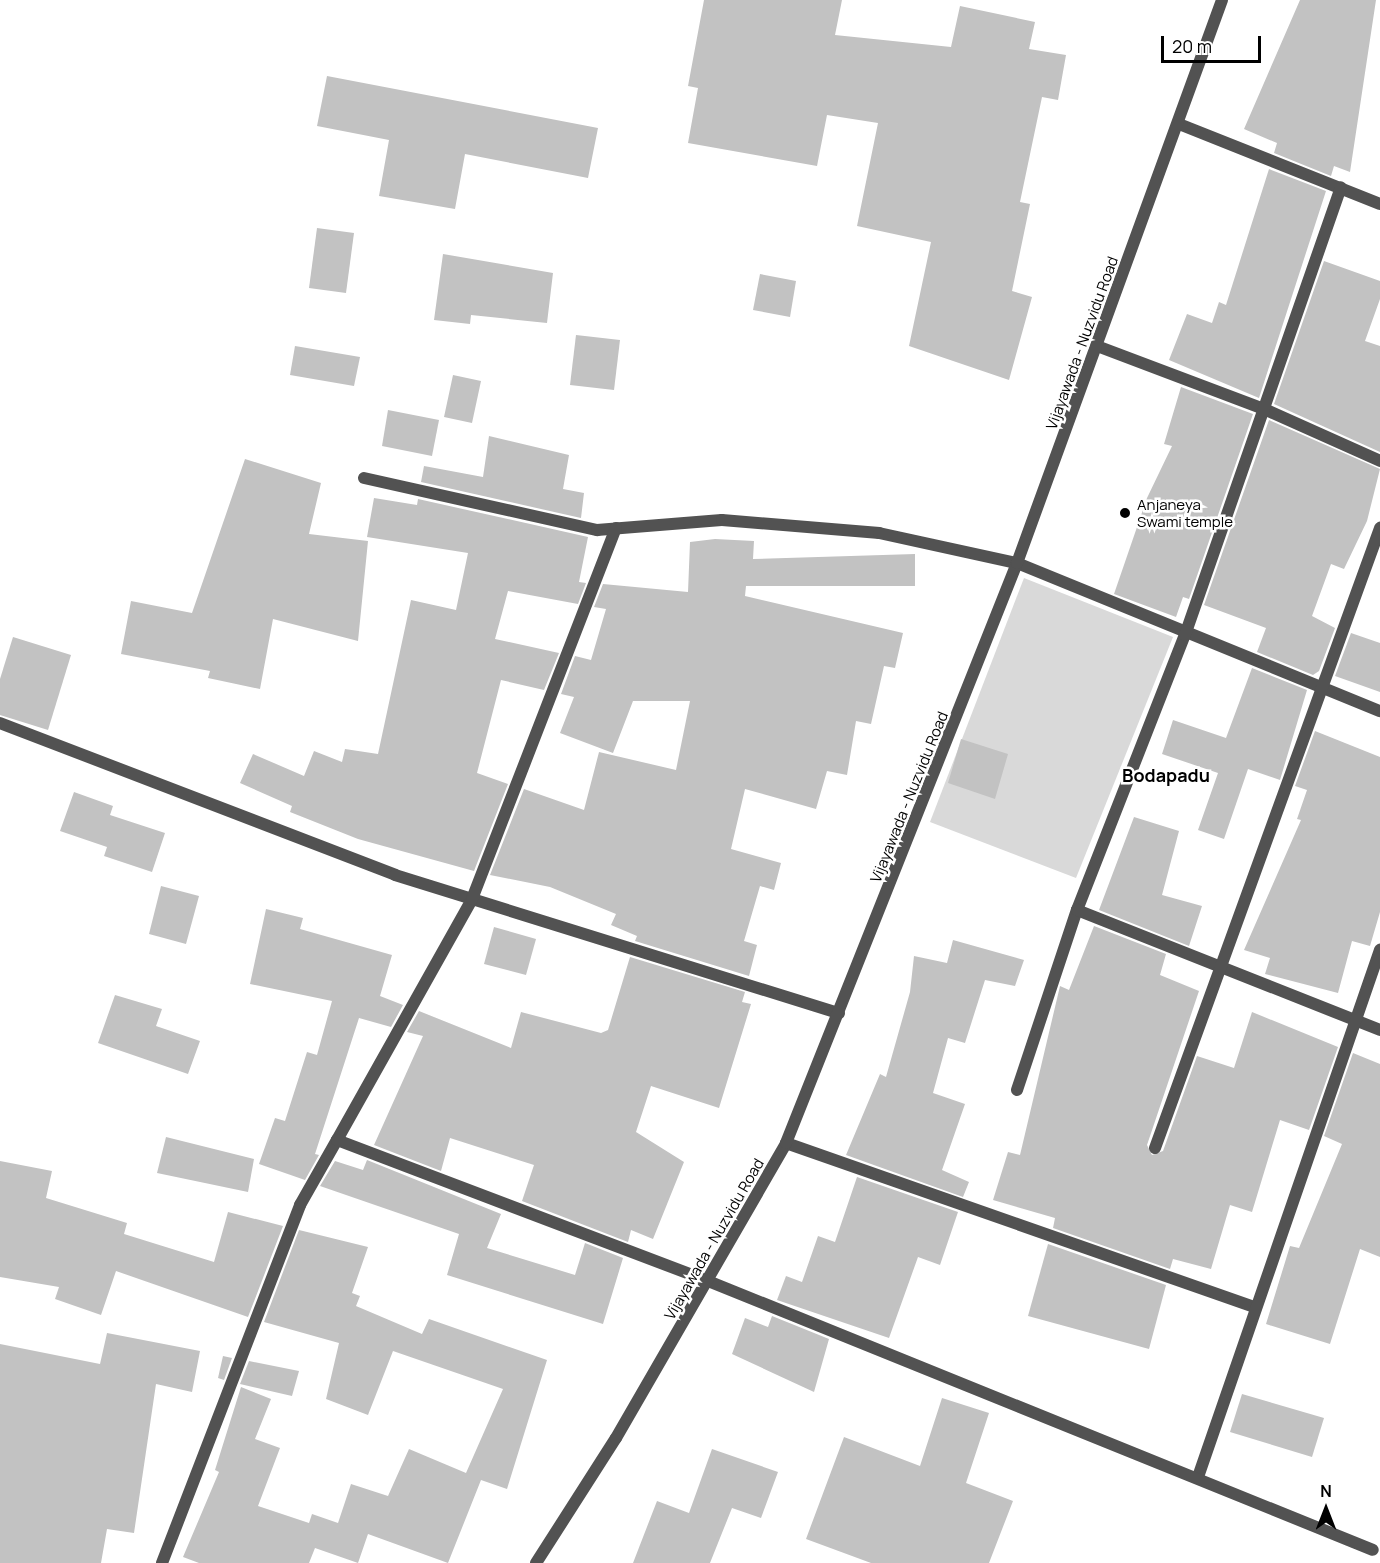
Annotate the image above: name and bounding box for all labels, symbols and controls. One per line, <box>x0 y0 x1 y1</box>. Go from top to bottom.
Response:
scale bar <box>1164 24 1264 62</box>
text: 20 m <box>1172 34 1212 58</box>
street label: Vijayawada - Nuzvidu Road <box>1042 254 1122 432</box>
place label: Anjaneya Swami temple <box>1137 495 1233 530</box>
marker: Anjaneya Swami temple <box>1118 506 1132 520</box>
street label: Vijayawada - Nuzvidu Road <box>866 709 952 885</box>
district label: Bodapadu <box>1122 764 1210 786</box>
street label: Vijayawada - Nuzvidu Road <box>660 1155 768 1323</box>
north arrow <box>1296 1479 1356 1539</box>
text: N <box>1320 1480 1332 1502</box>

